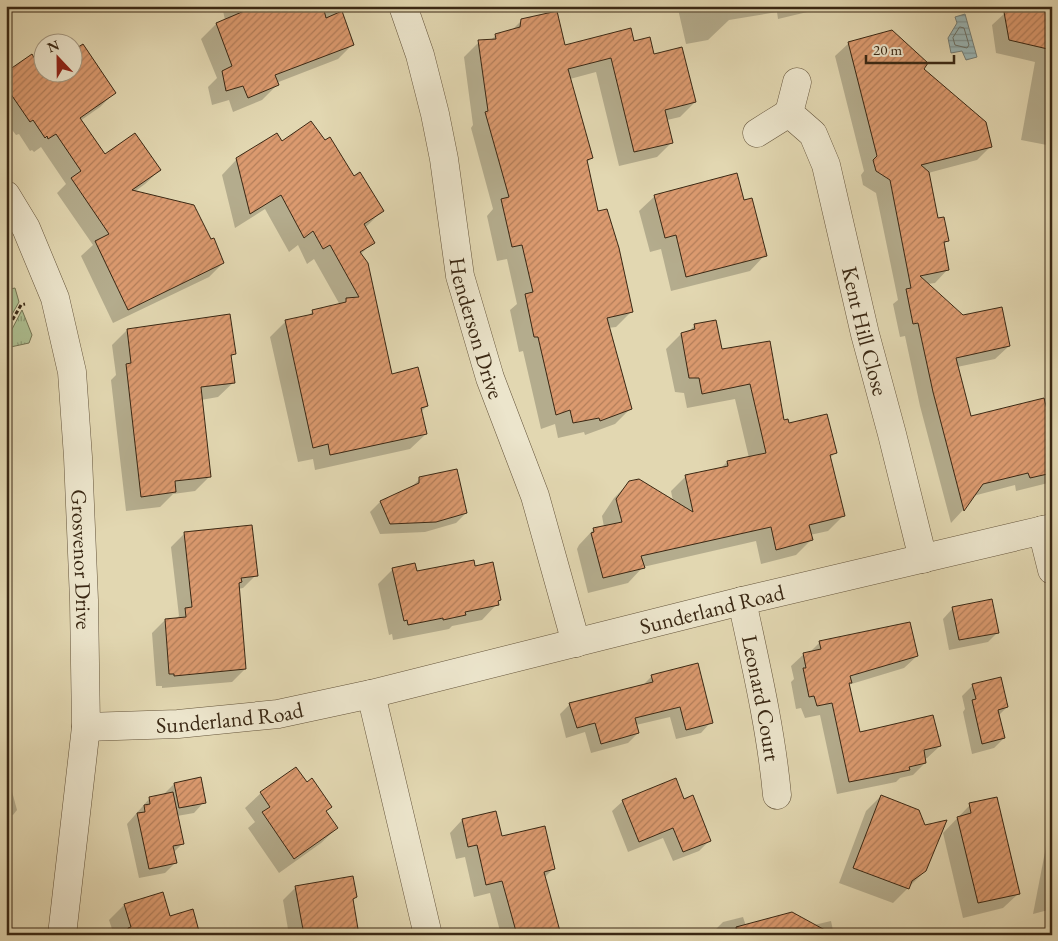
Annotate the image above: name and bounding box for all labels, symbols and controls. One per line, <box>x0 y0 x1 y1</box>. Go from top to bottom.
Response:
north arrow <box>32 32 82 82</box>
scale bar <box>866 32 953 64</box>
text: N <box>45 35 62 56</box>
text: 20 m <box>873 40 902 59</box>
street label: Henderson Drive <box>443 255 511 403</box>
street label: Kent Hill Close <box>835 264 895 399</box>
street label: Grosvenor Drive <box>64 489 98 630</box>
street label: Sunderland Road <box>637 577 788 641</box>
street label: Leonard Court <box>735 632 787 763</box>
street label: Sunderland Road <box>156 695 307 740</box>

